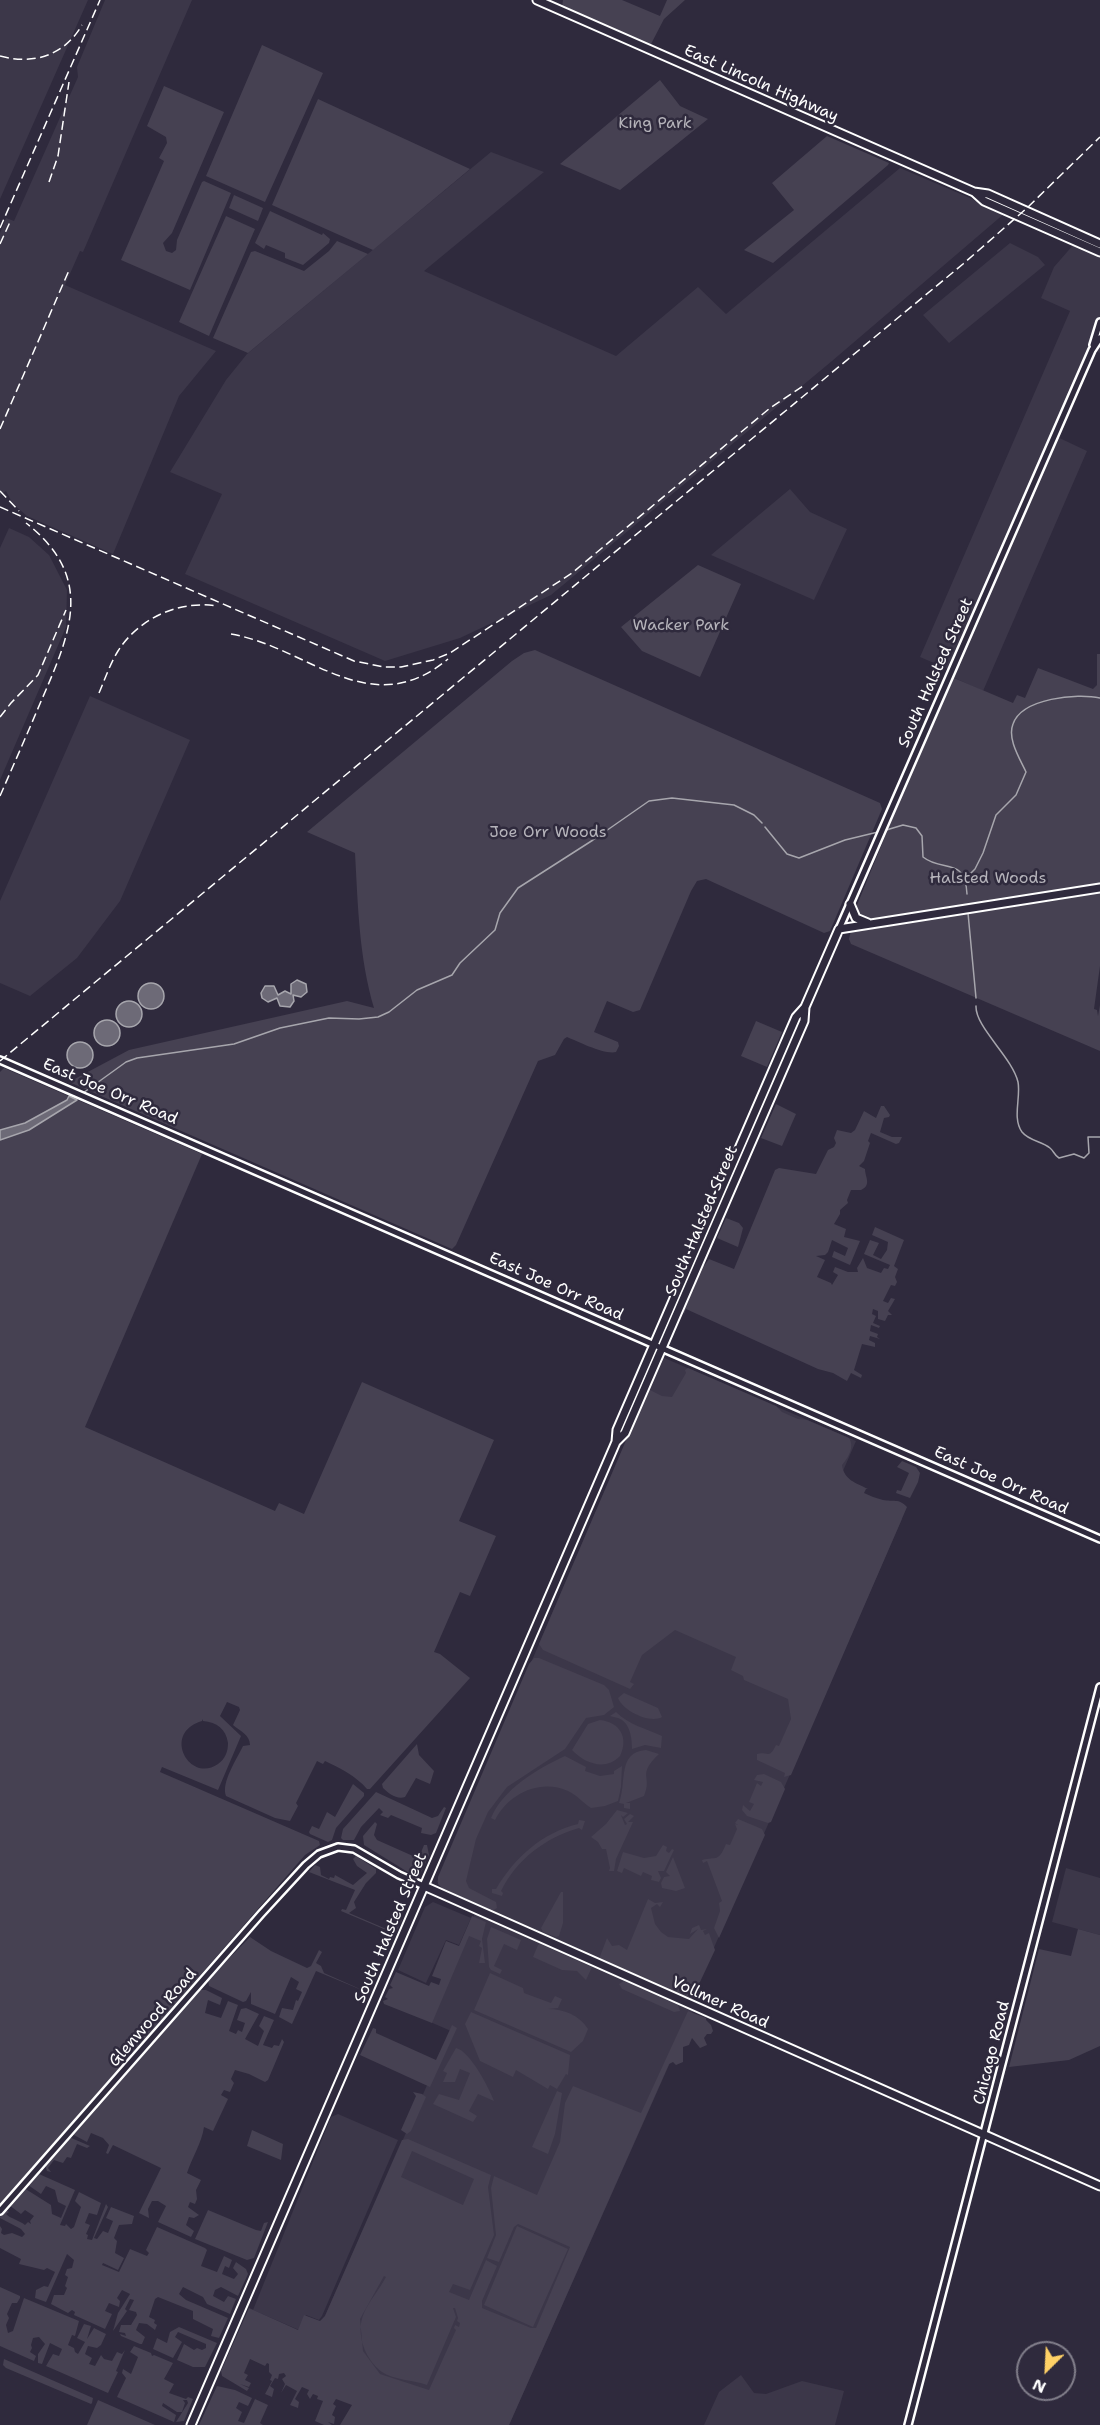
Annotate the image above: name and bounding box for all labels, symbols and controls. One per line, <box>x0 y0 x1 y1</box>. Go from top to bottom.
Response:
street label: East Lincoln Highway <box>681 41 841 127</box>
park label: King Park <box>618 114 692 134</box>
street label: South Halsted Street <box>894 595 978 751</box>
park label: Wacker Park <box>632 616 730 636</box>
park label: Joe Orr Woods <box>489 823 607 843</box>
park label: Halsted Woods <box>929 869 1047 889</box>
street label: East Joe Orr Road <box>40 1055 180 1129</box>
street label: South Halsted Street <box>662 1143 742 1299</box>
street label: East Joe Orr Road <box>486 1249 626 1325</box>
street label: East Joe Orr Road <box>931 1443 1071 1519</box>
street label: South Halsted Street <box>351 1850 431 2006</box>
street label: Glenwood Road <box>105 1965 201 2071</box>
street label: Vollmer Road <box>668 1973 772 2033</box>
street label: Chicago Road <box>970 1999 1014 2107</box>
north arrow <box>1016 2341 1076 2401</box>
text: N <box>1029 2374 1049 2398</box>

